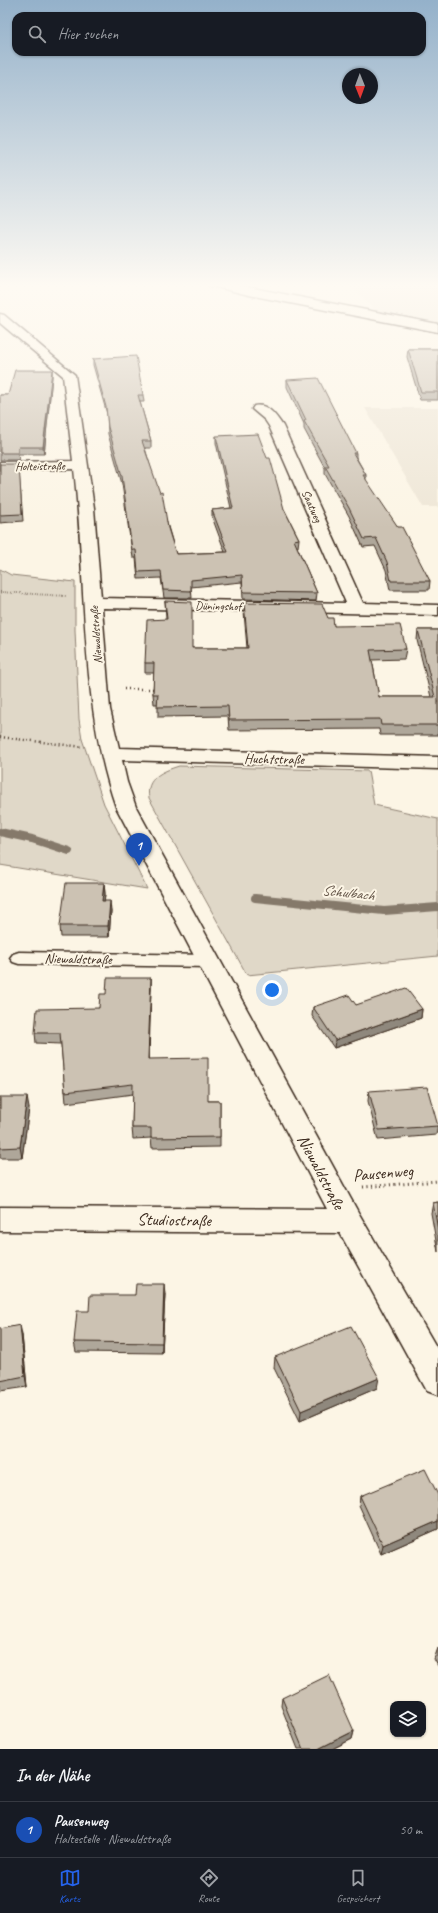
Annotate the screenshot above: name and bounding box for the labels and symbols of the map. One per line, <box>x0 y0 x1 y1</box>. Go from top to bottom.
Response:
north arrow <box>342 68 378 104</box>
street label: Holteistraße <box>15 458 66 474</box>
street label: Saatweg <box>298 487 327 526</box>
street label: Düningshof <box>195 598 245 614</box>
street label: Niewaldstraße <box>86 605 106 664</box>
street label: Huchtstraße <box>244 750 305 768</box>
pin: 1 <box>126 833 152 866</box>
water label: Schulbach <box>321 881 376 905</box>
street label: Niewaldstraße <box>44 950 113 968</box>
your location <box>262 980 282 1000</box>
street label: Niewaldstraße <box>293 1131 350 1214</box>
street label: Pausenweg <box>352 1160 415 1186</box>
street label: Studiostraße <box>137 1209 212 1231</box>

